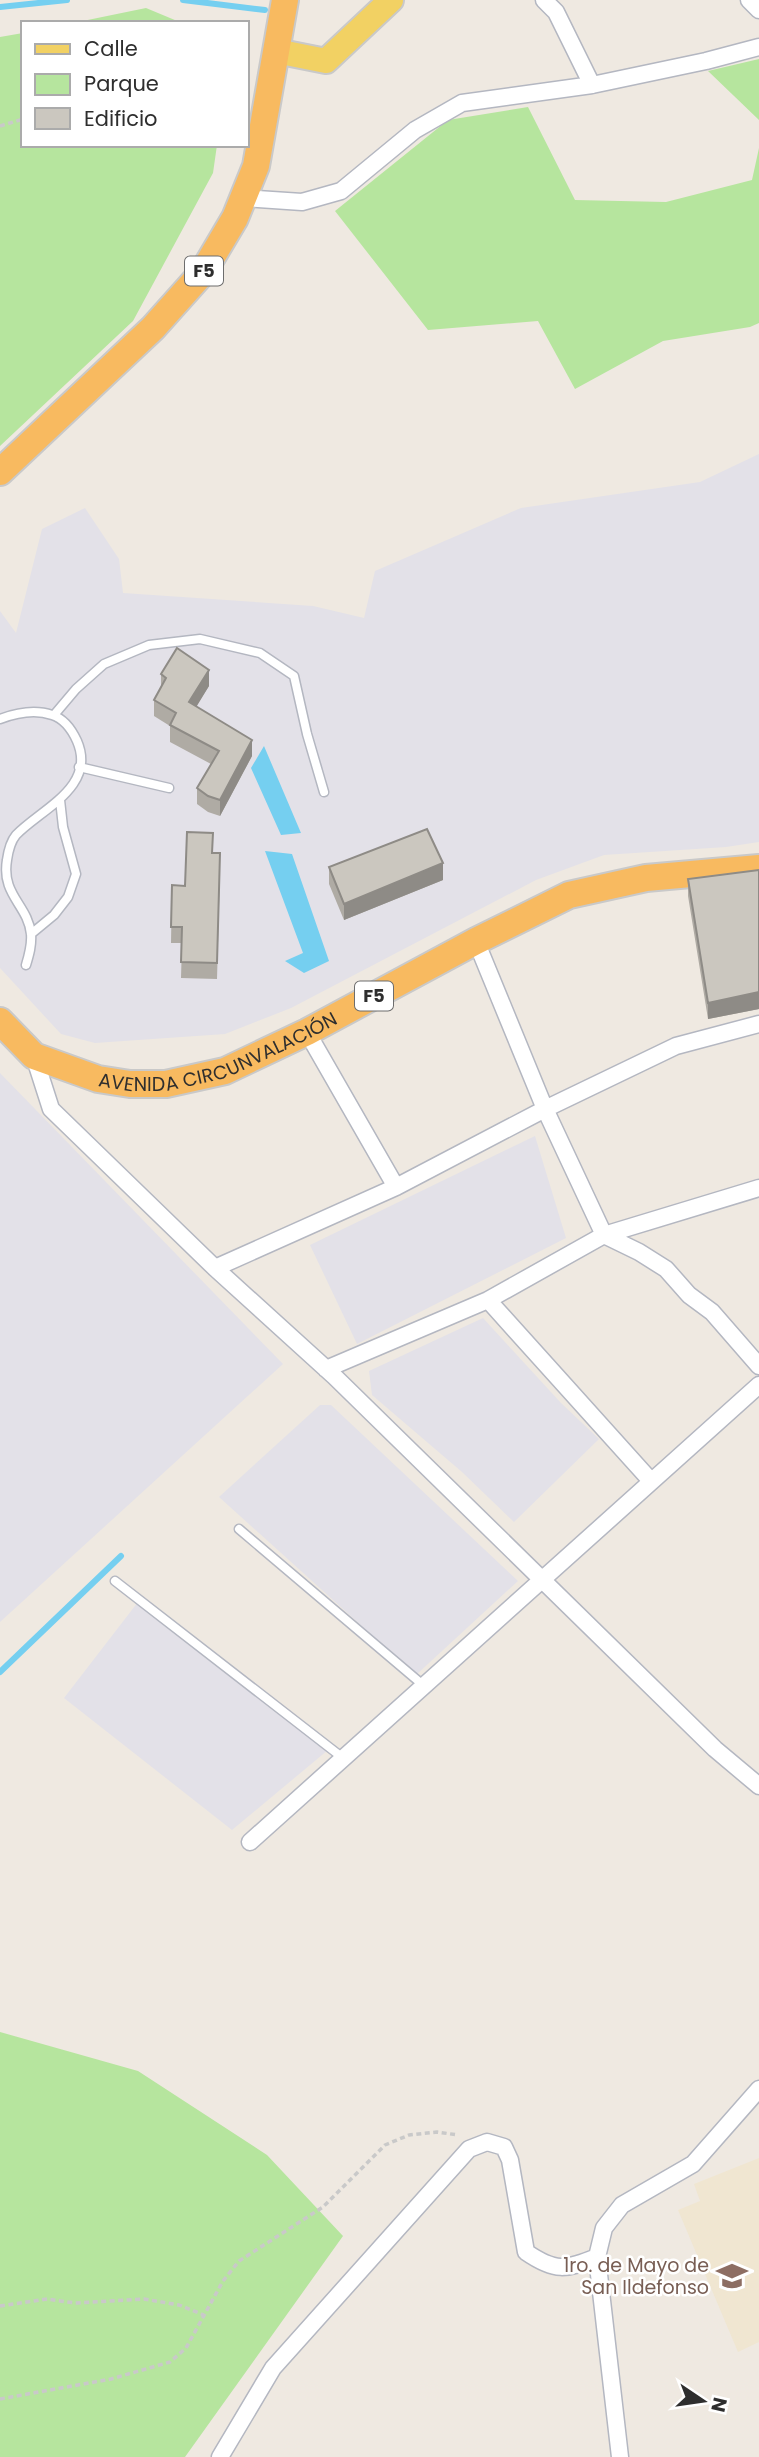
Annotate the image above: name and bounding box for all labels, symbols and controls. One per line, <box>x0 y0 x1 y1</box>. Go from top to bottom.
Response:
legend <box>21 21 248 147</box>
text: Calle <box>84 34 138 63</box>
text: Parque <box>84 69 159 98</box>
text: Edificio <box>84 104 158 133</box>
road number: F5 <box>185 256 223 286</box>
road number: F5 <box>355 981 393 1010</box>
street label: AVENIDA CIRCUNVALACIÓN <box>97 1005 342 1098</box>
place label: 1ro. de Mayo de San Ildefonso <box>563 2252 709 2301</box>
school or university icon: 1ro. de Mayo de San Ildefonso <box>715 2259 749 2293</box>
north arrow <box>668 2366 738 2436</box>
text: N <box>704 2395 734 2415</box>

